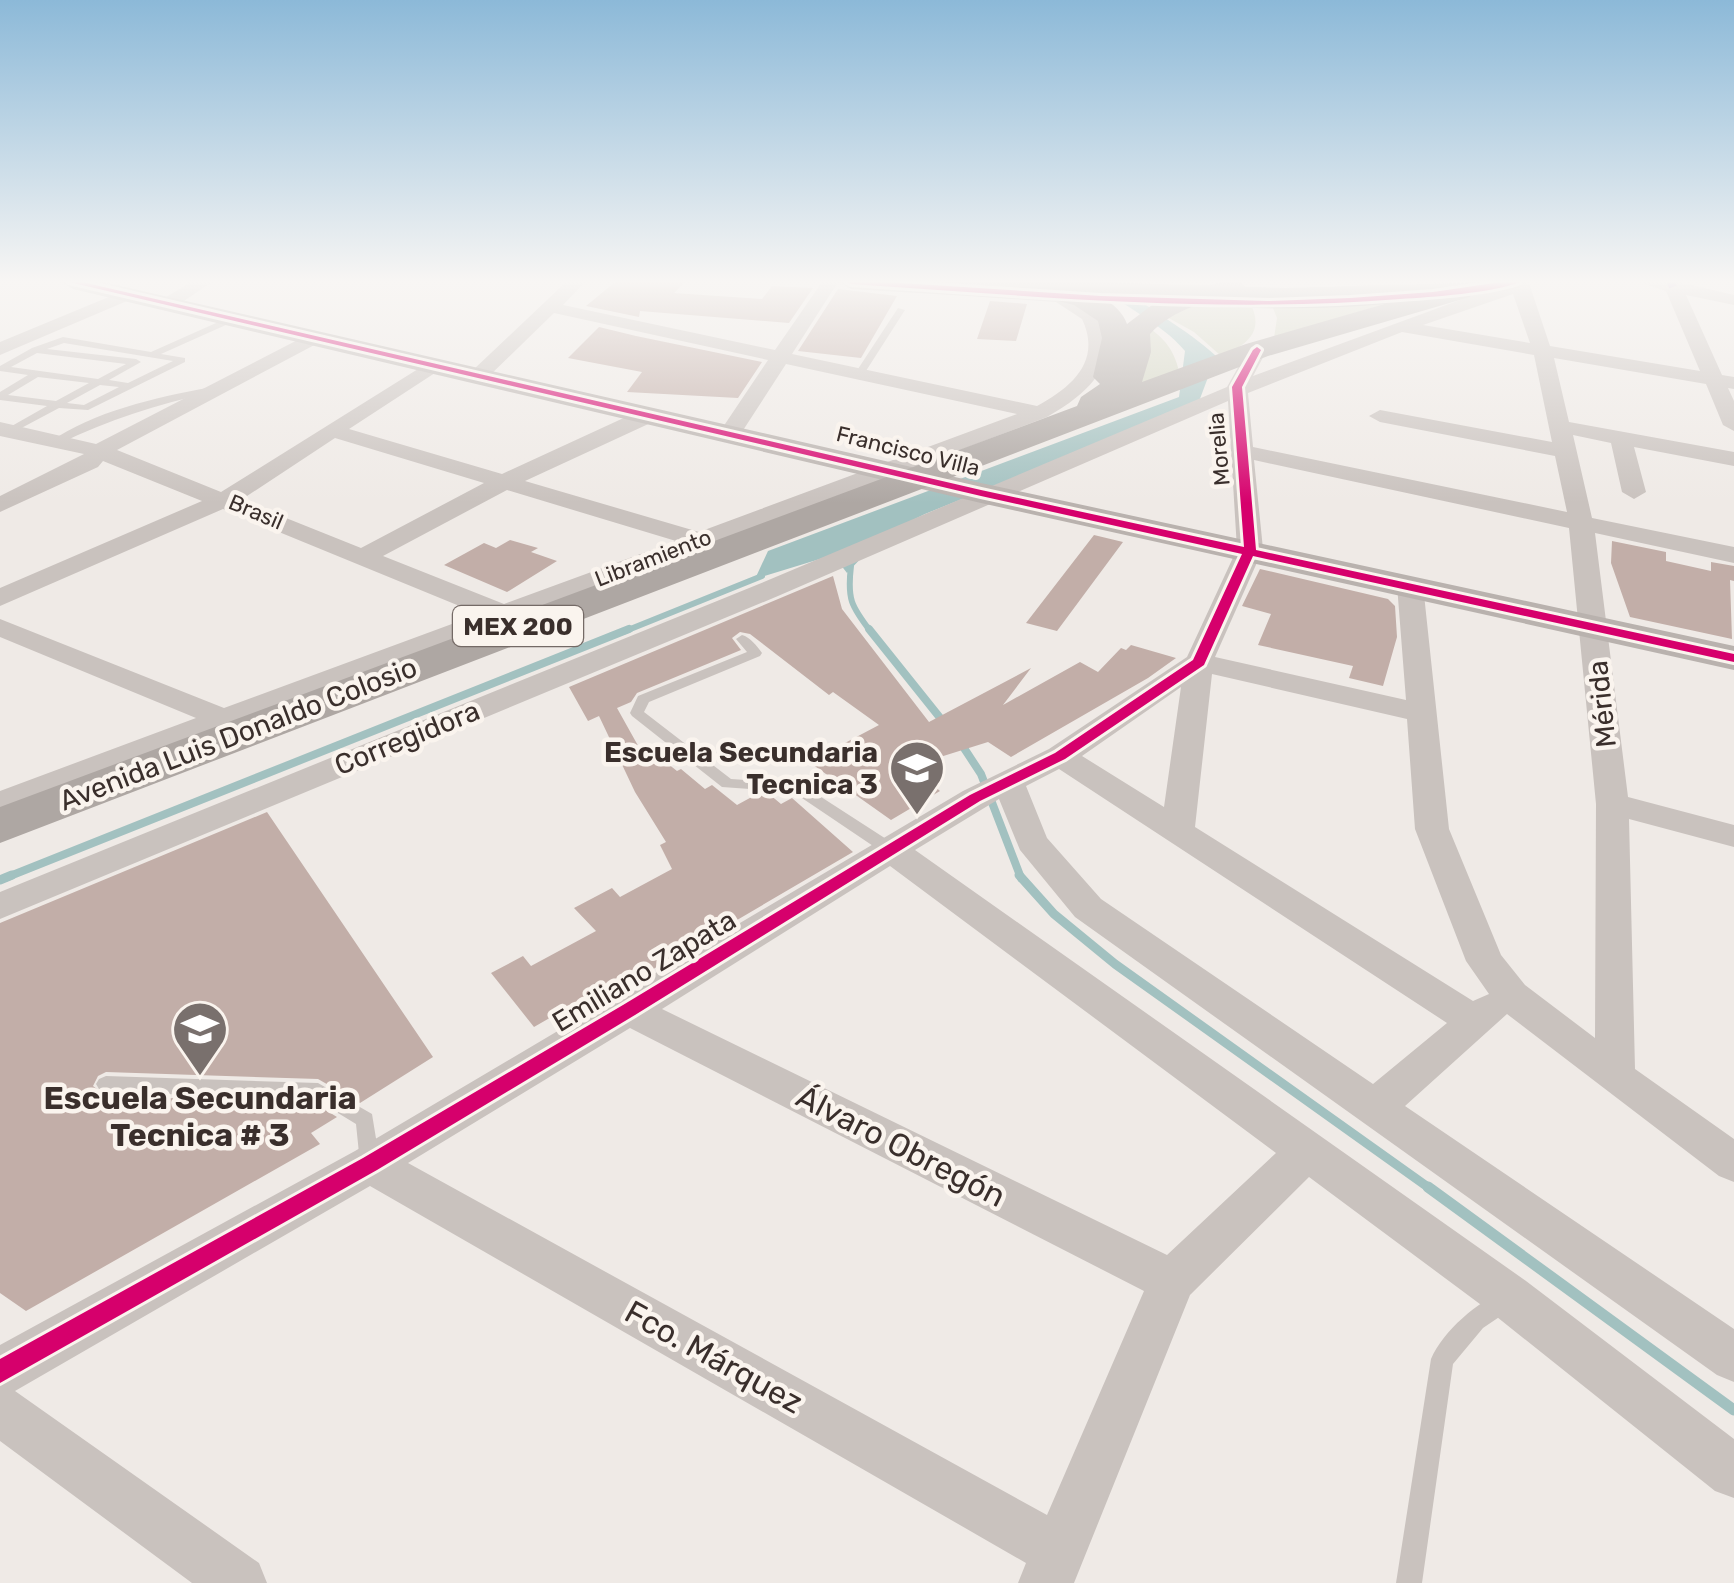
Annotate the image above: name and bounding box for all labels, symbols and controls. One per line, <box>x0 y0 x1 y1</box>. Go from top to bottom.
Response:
street label: Morelia <box>1202 411 1236 487</box>
street label: Francisco Villa <box>833 420 983 482</box>
street label: Brasil <box>225 488 287 536</box>
street label: Libramiento <box>591 523 715 593</box>
road number: MEX 200 <box>453 606 583 646</box>
street label: Avenida Luis Donaldo Colosio <box>55 650 421 818</box>
street label: Mérida <box>1581 659 1623 749</box>
street label: Corregidora <box>330 694 484 782</box>
place label: Escuela Secundaria Tecnica 3 <box>604 736 878 801</box>
school or university icon: Escuela Secundaria Tecnica 3 <box>887 738 947 817</box>
street label: Emiliano Zapata <box>546 903 742 1039</box>
school or university icon: Escuela Secundaria Tecnica # 3 <box>170 999 230 1078</box>
street label: Álvaro Obregón <box>790 1077 1012 1215</box>
place label: Escuela Secundaria Tecnica # 3 <box>43 1079 357 1154</box>
street label: Fco. Márquez <box>618 1293 810 1421</box>

